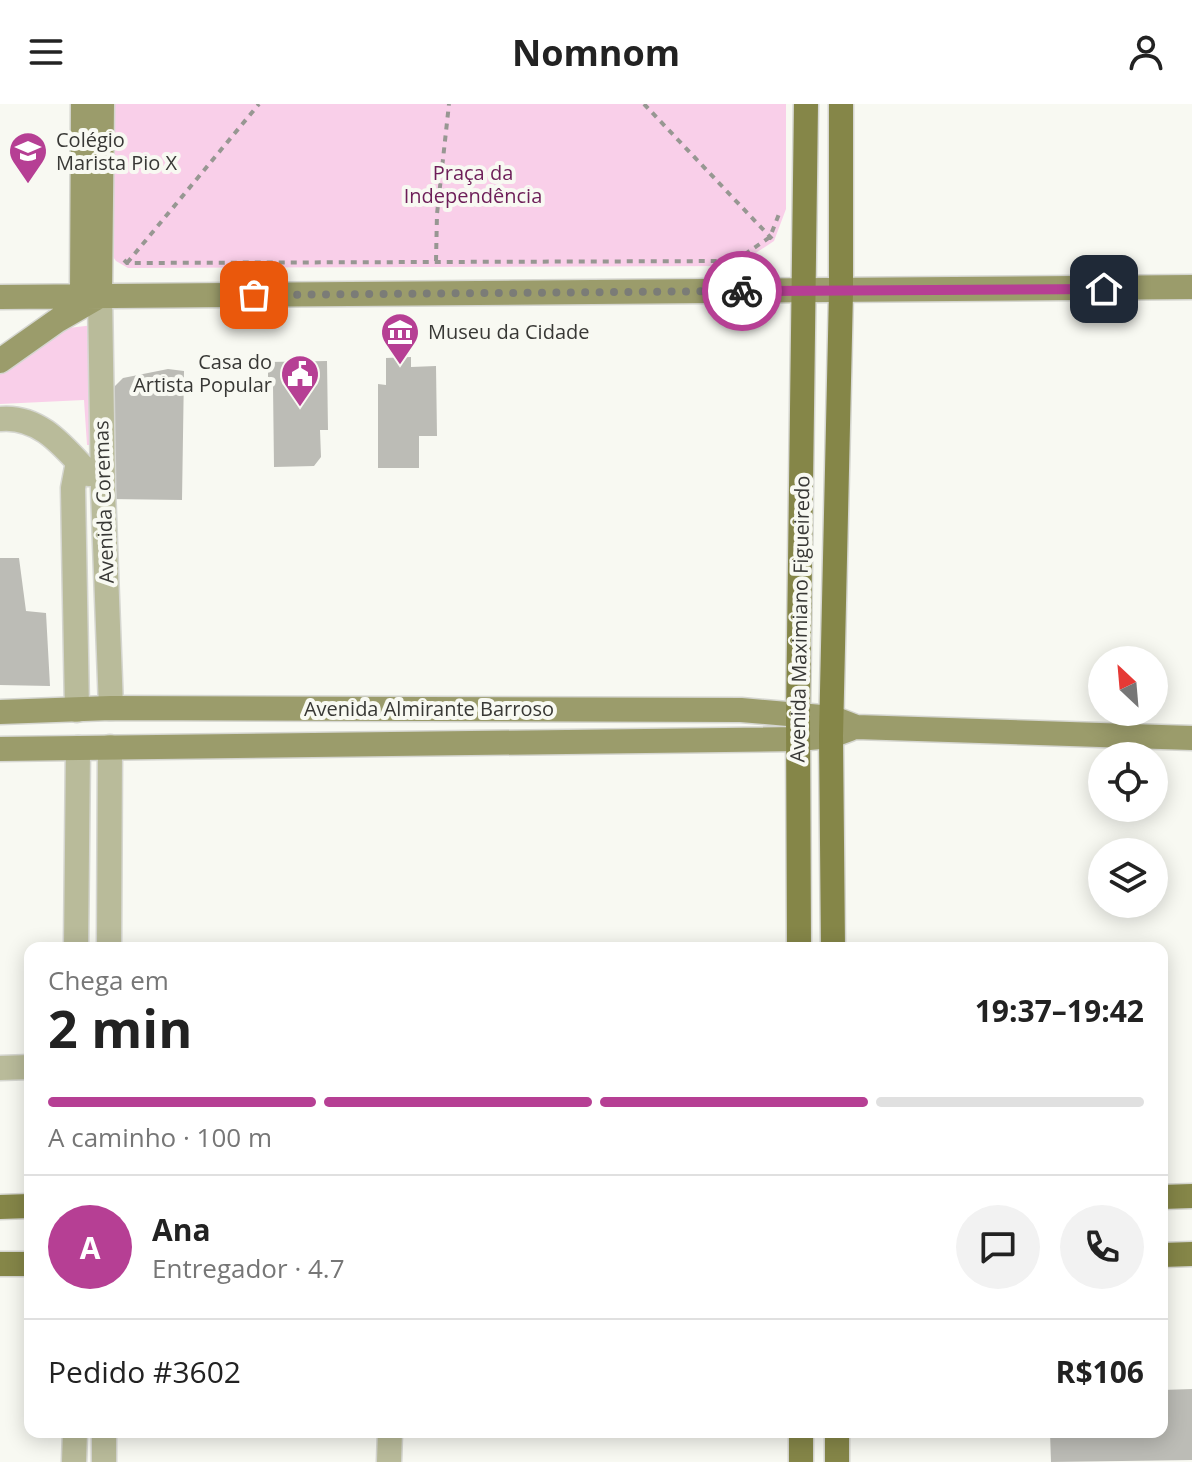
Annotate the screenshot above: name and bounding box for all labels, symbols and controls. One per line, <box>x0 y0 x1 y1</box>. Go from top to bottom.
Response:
text: Nomnom <box>512 28 680 77</box>
icon: menu <box>24 30 68 74</box>
icon: person <box>1124 30 1168 74</box>
place label: Colégio Marista Pio X <box>56 126 178 176</box>
school or university icon: Colégio Marista Pio X <box>7 130 49 185</box>
park label: Praça da Independência <box>404 159 542 209</box>
courier <box>702 251 782 331</box>
pin <box>1070 255 1138 323</box>
pin <box>220 261 288 329</box>
icon: home <box>1082 267 1126 311</box>
icon: bike <box>720 269 764 313</box>
icon: bag <box>232 273 276 317</box>
museum icon: Museu da Cidade <box>379 311 421 366</box>
place label: Museu da Cidade <box>428 318 589 345</box>
place label: Casa do Artista Popular <box>133 348 272 398</box>
public building icon: Casa do Artista Popular <box>279 353 321 408</box>
street label: Avenida Coremas <box>87 420 120 584</box>
street label: Avenida Maximiano Figueiredo <box>783 475 816 763</box>
north arrow <box>1088 646 1168 726</box>
map controls <box>1088 646 1168 918</box>
street label: Avenida Almirante Barroso <box>304 695 554 722</box>
button: locate <box>1088 742 1168 822</box>
button: layers <box>1088 838 1168 918</box>
text: Chega em <box>48 962 169 998</box>
text: 19:37–19:42 <box>975 990 1144 1031</box>
text: 2 min <box>48 992 192 1063</box>
text: A caminho · 100 m <box>48 1119 272 1155</box>
button: chat <box>956 1205 1040 1289</box>
button: phone <box>1060 1205 1144 1289</box>
text: Ana <box>152 1209 211 1250</box>
text: A <box>80 1227 100 1268</box>
text: Entregador · 4.7 <box>152 1250 345 1286</box>
text: Pedido #3602 <box>48 1351 241 1392</box>
text: R$106 <box>1056 1351 1144 1392</box>

